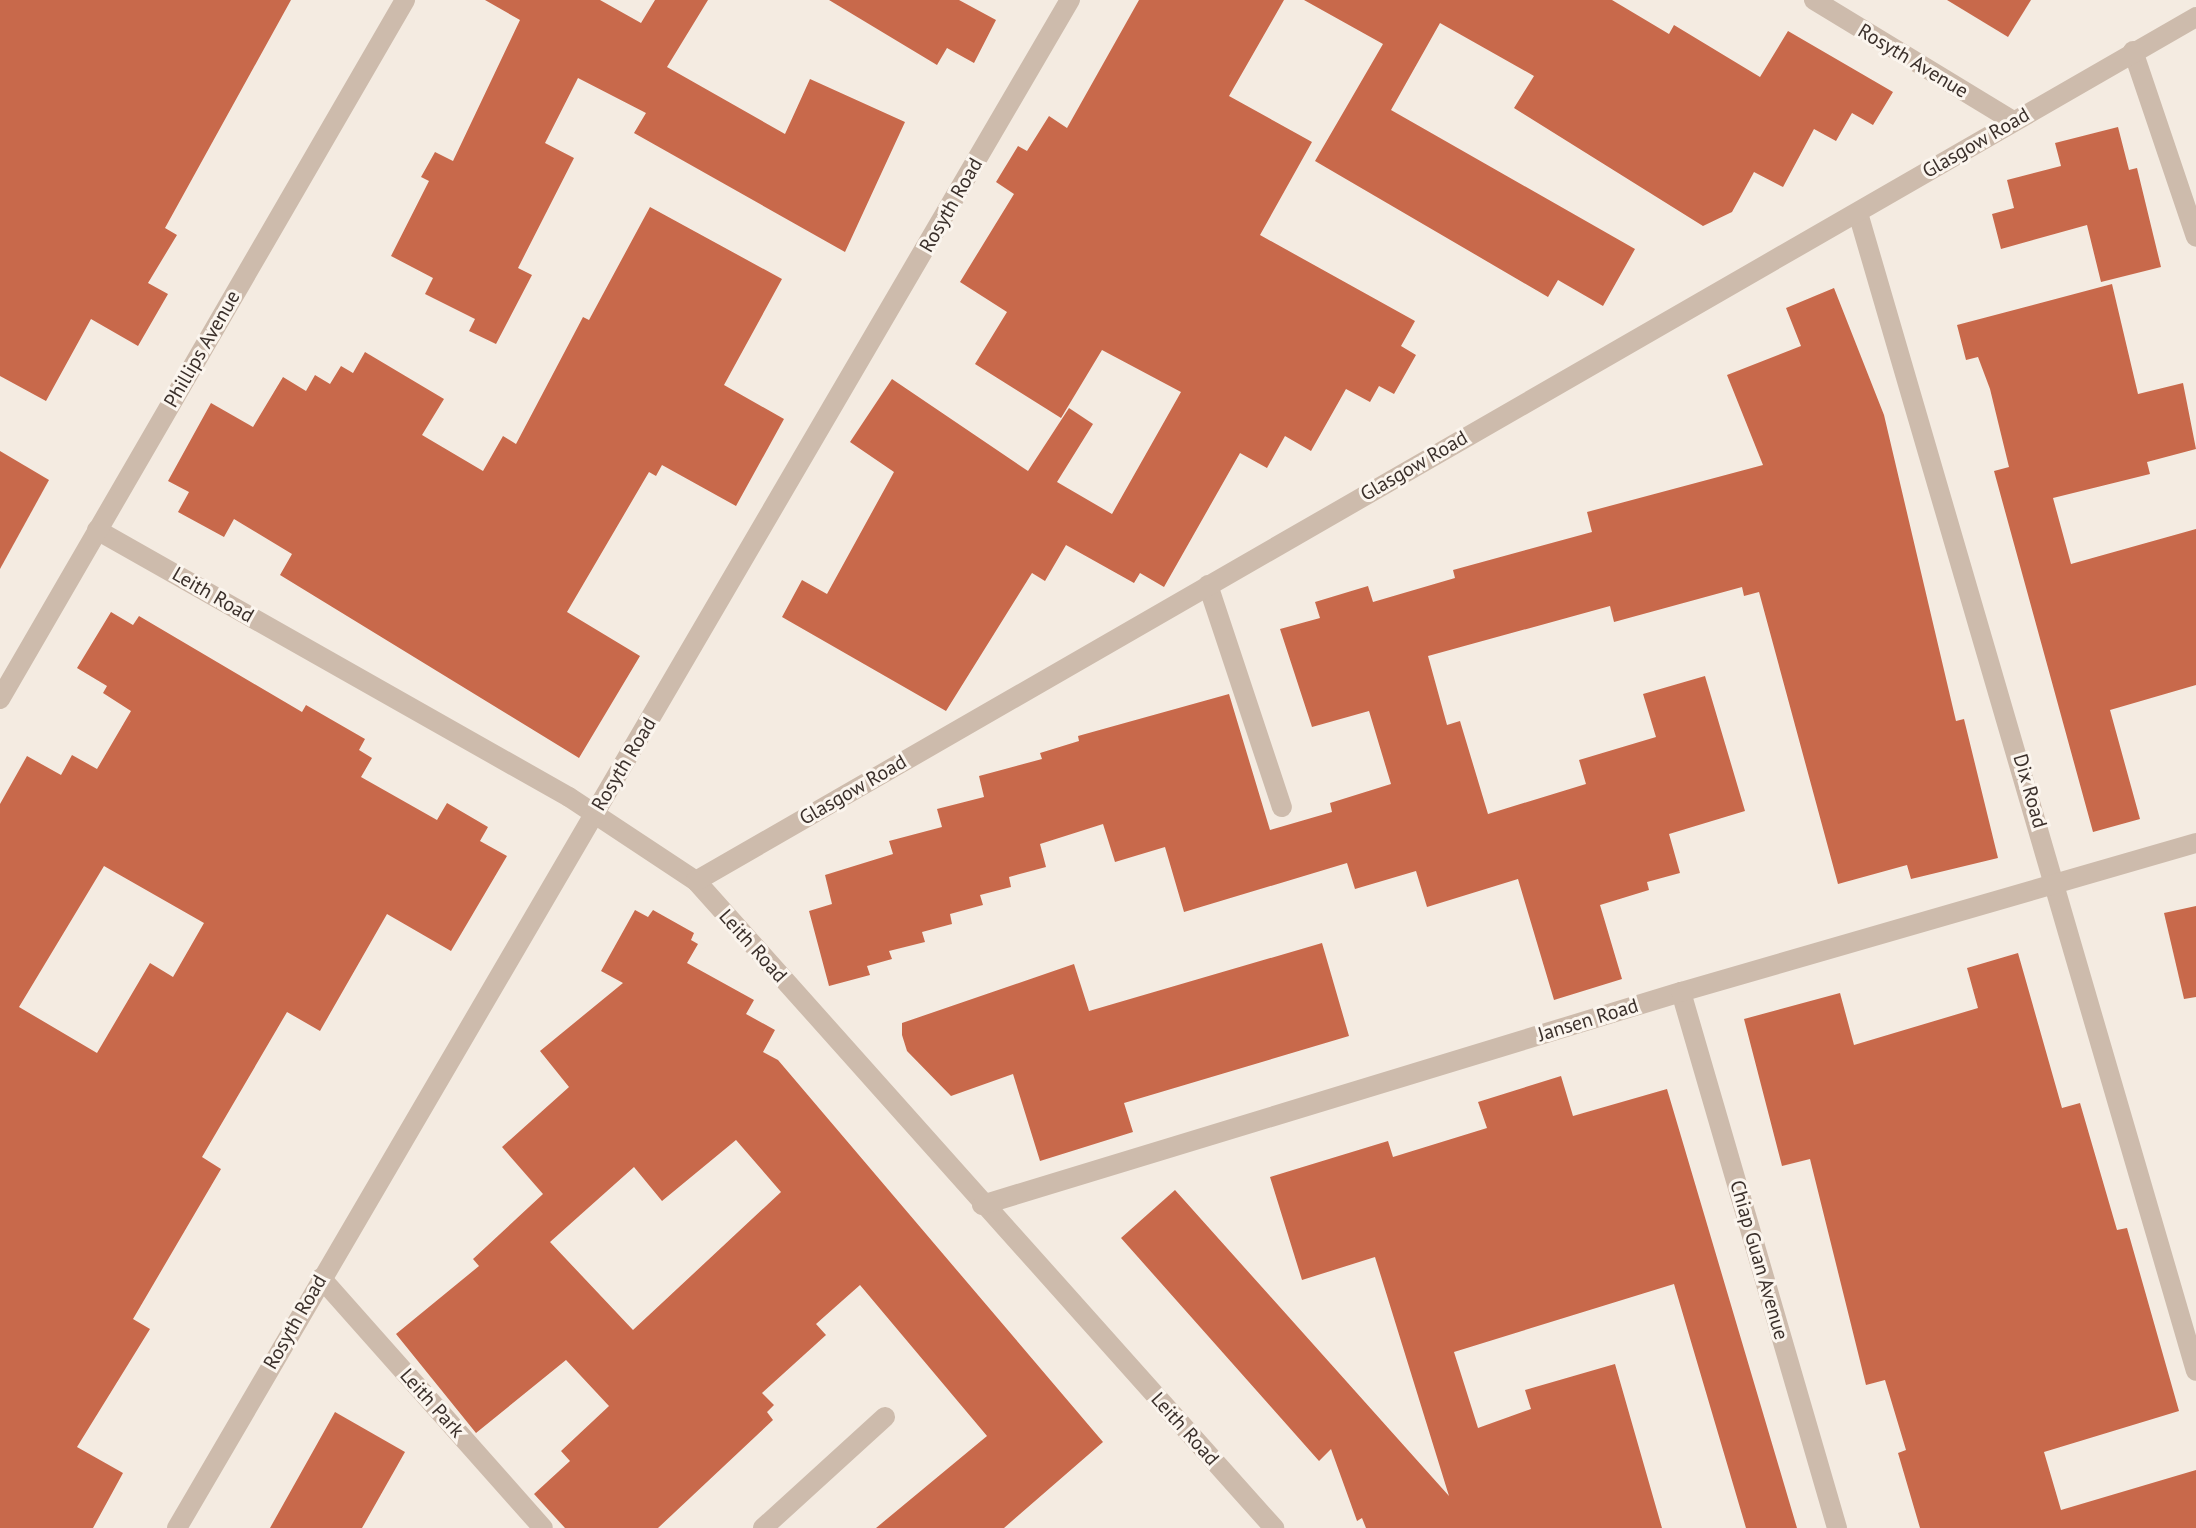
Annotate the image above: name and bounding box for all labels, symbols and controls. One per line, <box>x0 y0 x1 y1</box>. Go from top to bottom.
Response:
street label: Rosyth Avenue <box>1853 19 1973 103</box>
street label: Glasgow Road <box>1918 103 2034 183</box>
street label: Rosyth Road <box>914 154 988 256</box>
street label: Phillips Avenue <box>159 286 245 412</box>
street label: Glasgow Road <box>1356 426 1472 506</box>
street label: Leith Road <box>168 562 258 628</box>
street label: Rosyth Road <box>587 713 661 815</box>
street label: Glasgow Road <box>795 750 911 830</box>
street label: Dix Road <box>2008 751 2052 831</box>
street label: Leith Road <box>714 904 792 988</box>
street label: Jansen Road <box>1535 993 1641 1047</box>
street label: Chiap Guan Avenue <box>1725 1177 1793 1343</box>
street label: Rosyth Road <box>258 1271 332 1373</box>
street label: Leith Park <box>395 1364 469 1442</box>
street label: Leith Road <box>1146 1387 1224 1471</box>

